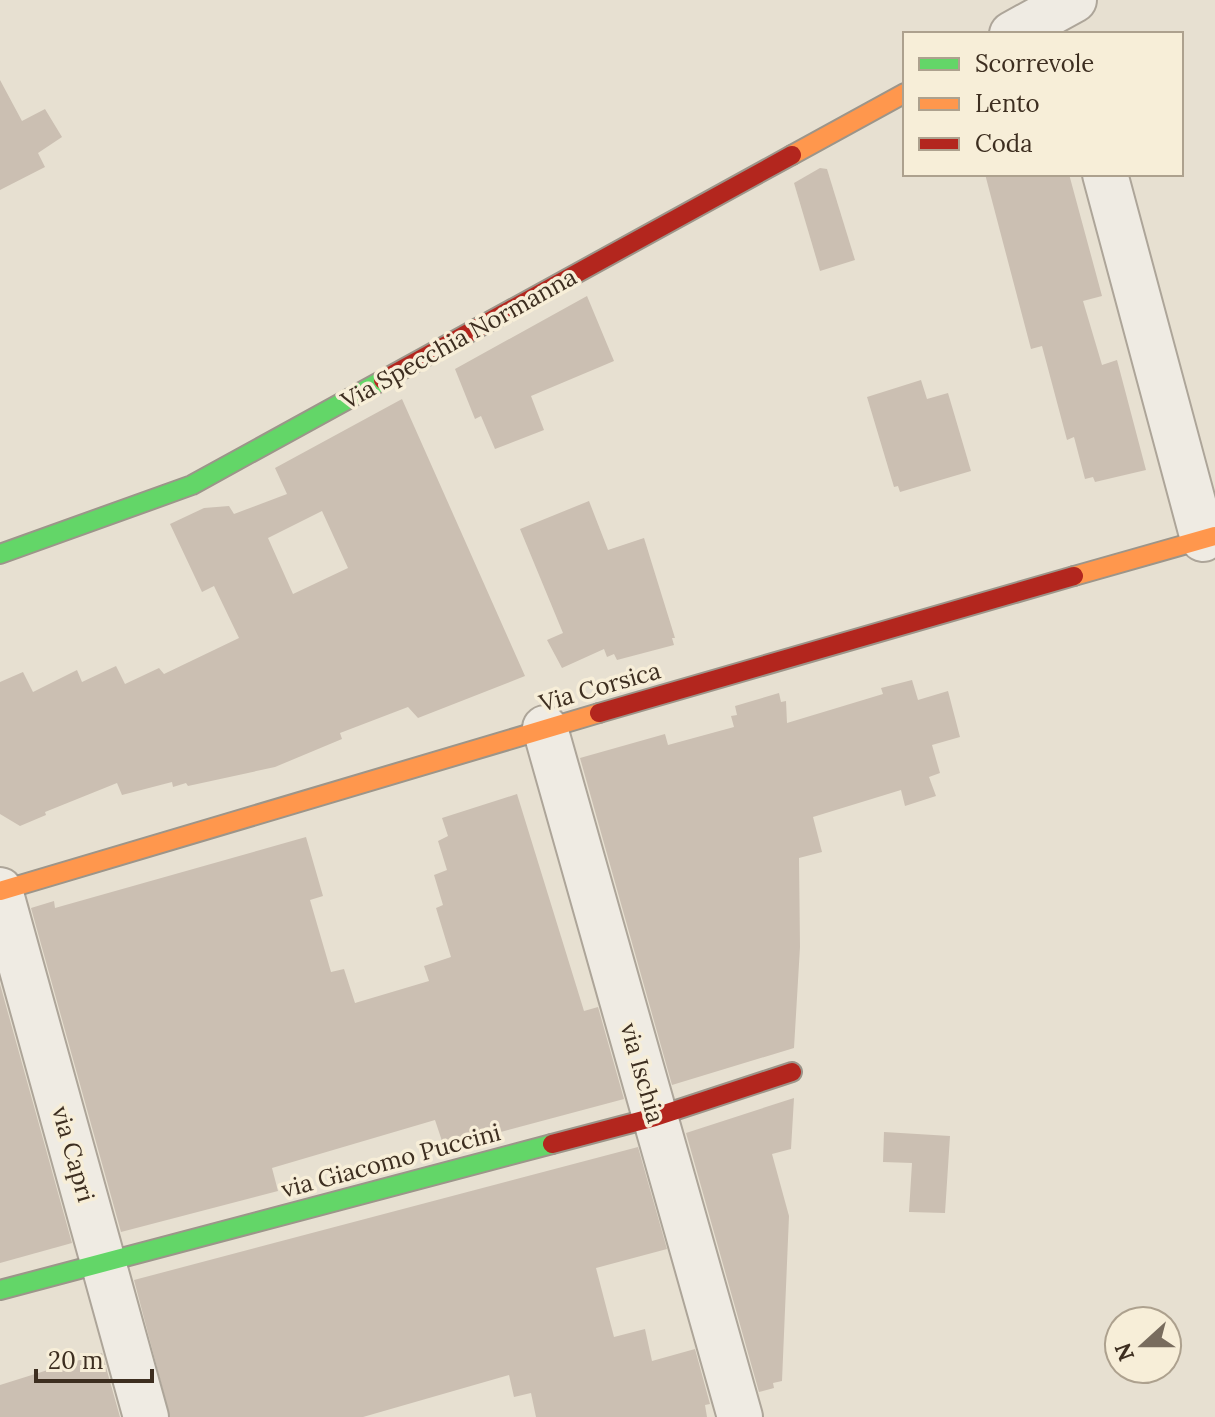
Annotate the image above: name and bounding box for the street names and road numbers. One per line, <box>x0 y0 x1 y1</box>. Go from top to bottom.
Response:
street label: Via Specchia Normanna <box>335 261 582 417</box>
street label: Via Corsica <box>535 654 664 719</box>
street label: via Ischia <box>613 1019 672 1127</box>
street label: via Capri <box>45 1102 102 1205</box>
street label: via Giacomo Puccini <box>278 1116 504 1205</box>

